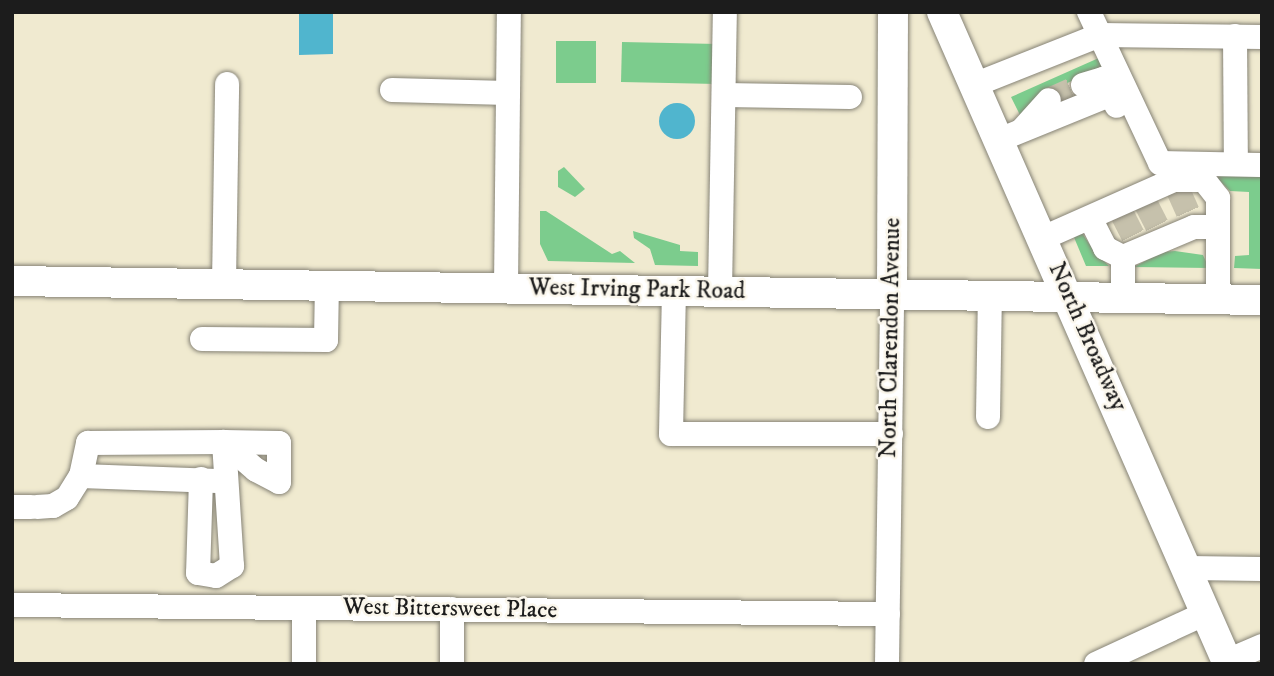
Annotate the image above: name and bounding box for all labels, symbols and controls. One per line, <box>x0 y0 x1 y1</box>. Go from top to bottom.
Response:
street label: North Clarendon Avenue <box>875 218 907 458</box>
street label: North Broadway <box>1041 258 1133 416</box>
street label: West Irving Park Road <box>528 274 746 306</box>
street label: West Bittersweet Place <box>342 593 558 625</box>

